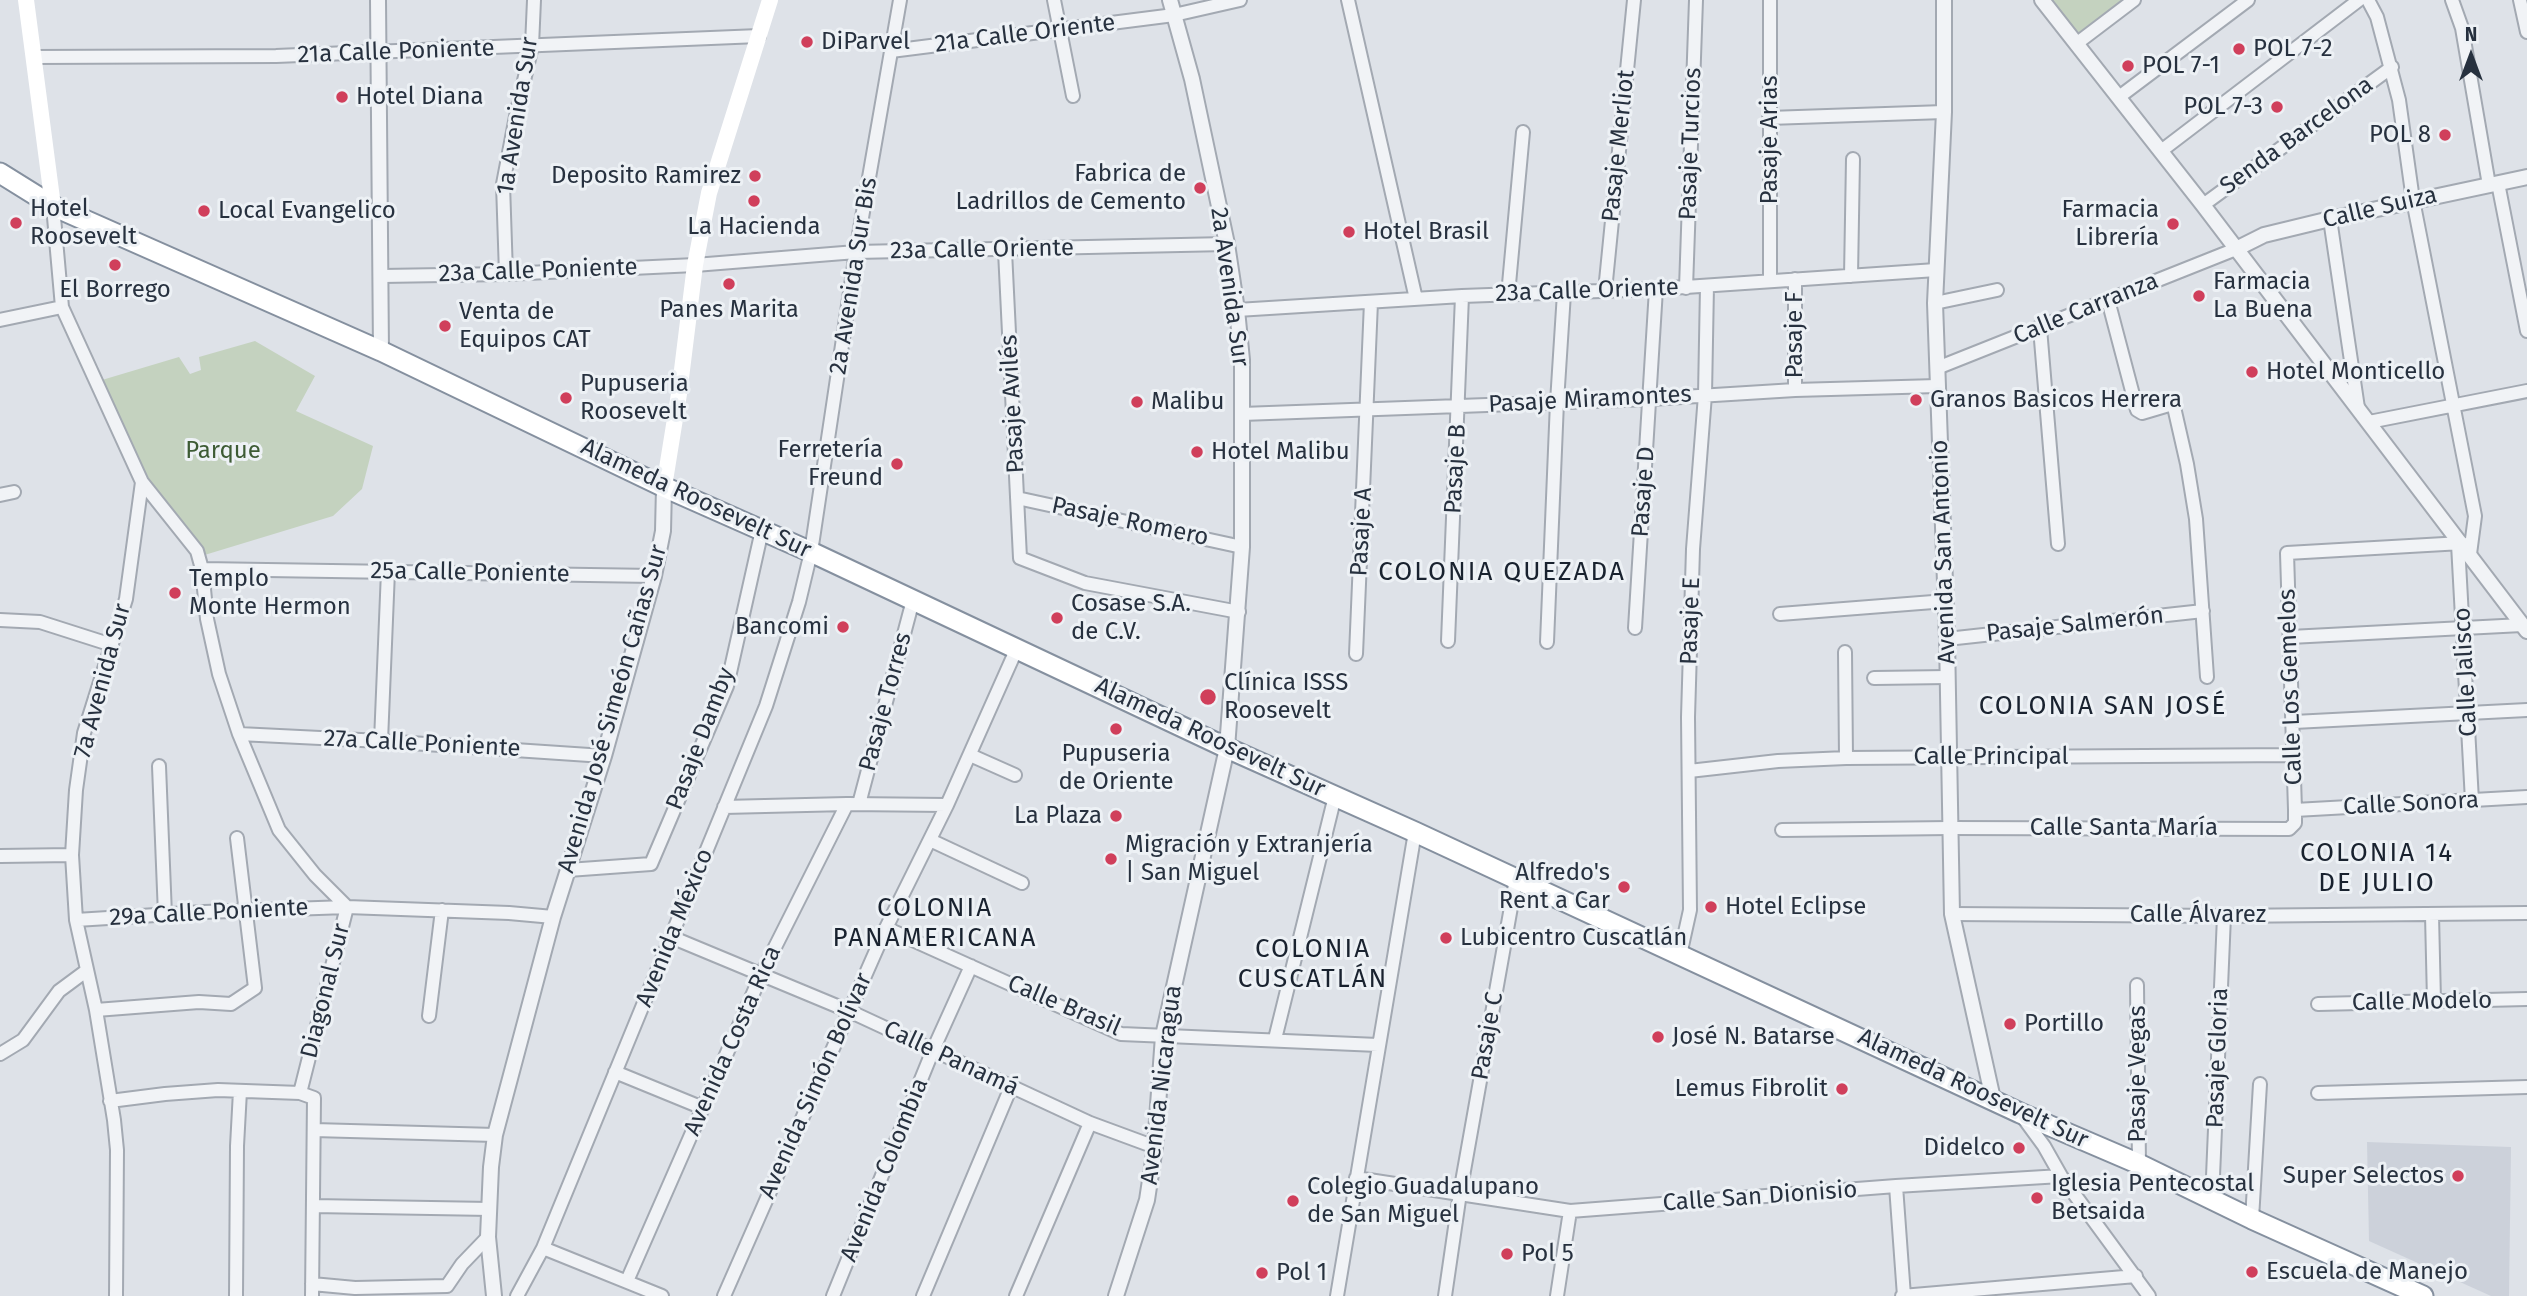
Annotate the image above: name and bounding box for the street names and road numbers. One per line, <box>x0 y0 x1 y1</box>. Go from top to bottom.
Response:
street label: 21a Calle Oriente <box>933 9 1117 59</box>
street label: 21a Calle Poniente <box>297 34 495 70</box>
street label: 1a Avenida Sur <box>491 35 545 197</box>
street label: Pasaje Turcios <box>1674 67 1708 221</box>
street label: Pasaje Merliot <box>1597 68 1641 224</box>
street label: Senda Barcelona <box>2215 71 2379 201</box>
street label: Pasaje Arias <box>1756 75 1784 205</box>
street label: 2a Avenida Sur Bis <box>824 175 884 377</box>
street label: Calle Suiza <box>2320 181 2440 235</box>
street label: 2a Avenida Sur <box>1204 206 1254 368</box>
street label: 23a Calle Oriente <box>890 234 1074 266</box>
street label: 23a Calle Poniente <box>438 253 638 289</box>
street label: Calle Carranza <box>2009 267 2163 351</box>
street label: 23a Calle Oriente <box>1495 273 1679 309</box>
street label: Pasaje F <box>1781 291 1809 379</box>
street label: Pasaje Avilés <box>995 334 1031 474</box>
street label: Pasaje Miramontes <box>1488 380 1692 420</box>
street label: Pasaje B <box>1439 423 1473 515</box>
street label: Alameda Roosevelt Sur <box>576 433 816 565</box>
street label: Avenida San Antonio <box>1926 439 1962 665</box>
street label: Pasaje D <box>1626 446 1662 538</box>
street label: Pasaje A <box>1345 487 1379 577</box>
street label: Pasaje Romero <box>1049 491 1211 553</box>
street label: Avenida José Simeón Cañas Sur <box>552 542 674 876</box>
street label: 25a Calle Poniente <box>370 557 570 589</box>
street label: Pasaje E <box>1675 576 1707 666</box>
street label: Calle Los Gemelos <box>2273 588 2309 786</box>
street label: 7a Avenida Sur <box>69 601 137 761</box>
street label: Pasaje Salmerón <box>1985 601 2165 649</box>
street label: Calle Jalisco <box>2448 607 2484 737</box>
street label: Pasaje Torres <box>854 629 918 775</box>
street label: Pasaje Damby <box>661 664 741 814</box>
street label: Alameda Roosevelt Sur <box>1090 672 1330 804</box>
street label: 27a Calle Poniente <box>323 724 521 764</box>
street label: Calle Principal <box>1913 743 2069 771</box>
street label: Calle Sonora <box>2342 786 2480 822</box>
street label: Calle Santa María <box>2030 814 2218 842</box>
street label: Avenida México <box>630 845 720 1011</box>
street label: 29a Calle Poniente <box>109 893 309 933</box>
street label: Calle Álvarez <box>2130 901 2266 929</box>
street label: Diagonal Sur <box>295 921 357 1061</box>
street label: Avenida Costa Rica <box>678 942 788 1140</box>
street label: Avenida Simón Bolívar <box>753 969 879 1203</box>
street label: Calle Brasil <box>1003 969 1125 1043</box>
street label: Avenida Nicaragua <box>1135 983 1189 1187</box>
street label: Calle Modelo <box>2352 986 2492 1018</box>
street label: Pasaje Gloria <box>2201 987 2235 1129</box>
street label: Pasaje C <box>1466 990 1510 1082</box>
street label: Pasaje Vegas <box>2124 1005 2152 1143</box>
street label: Calle Panamá <box>879 1015 1023 1103</box>
street label: Alameda Roosevelt Sur <box>1853 1023 2093 1155</box>
street label: Avenida Colombia <box>835 1074 935 1266</box>
street label: Calle San Dionisio <box>1662 1176 1858 1218</box>

